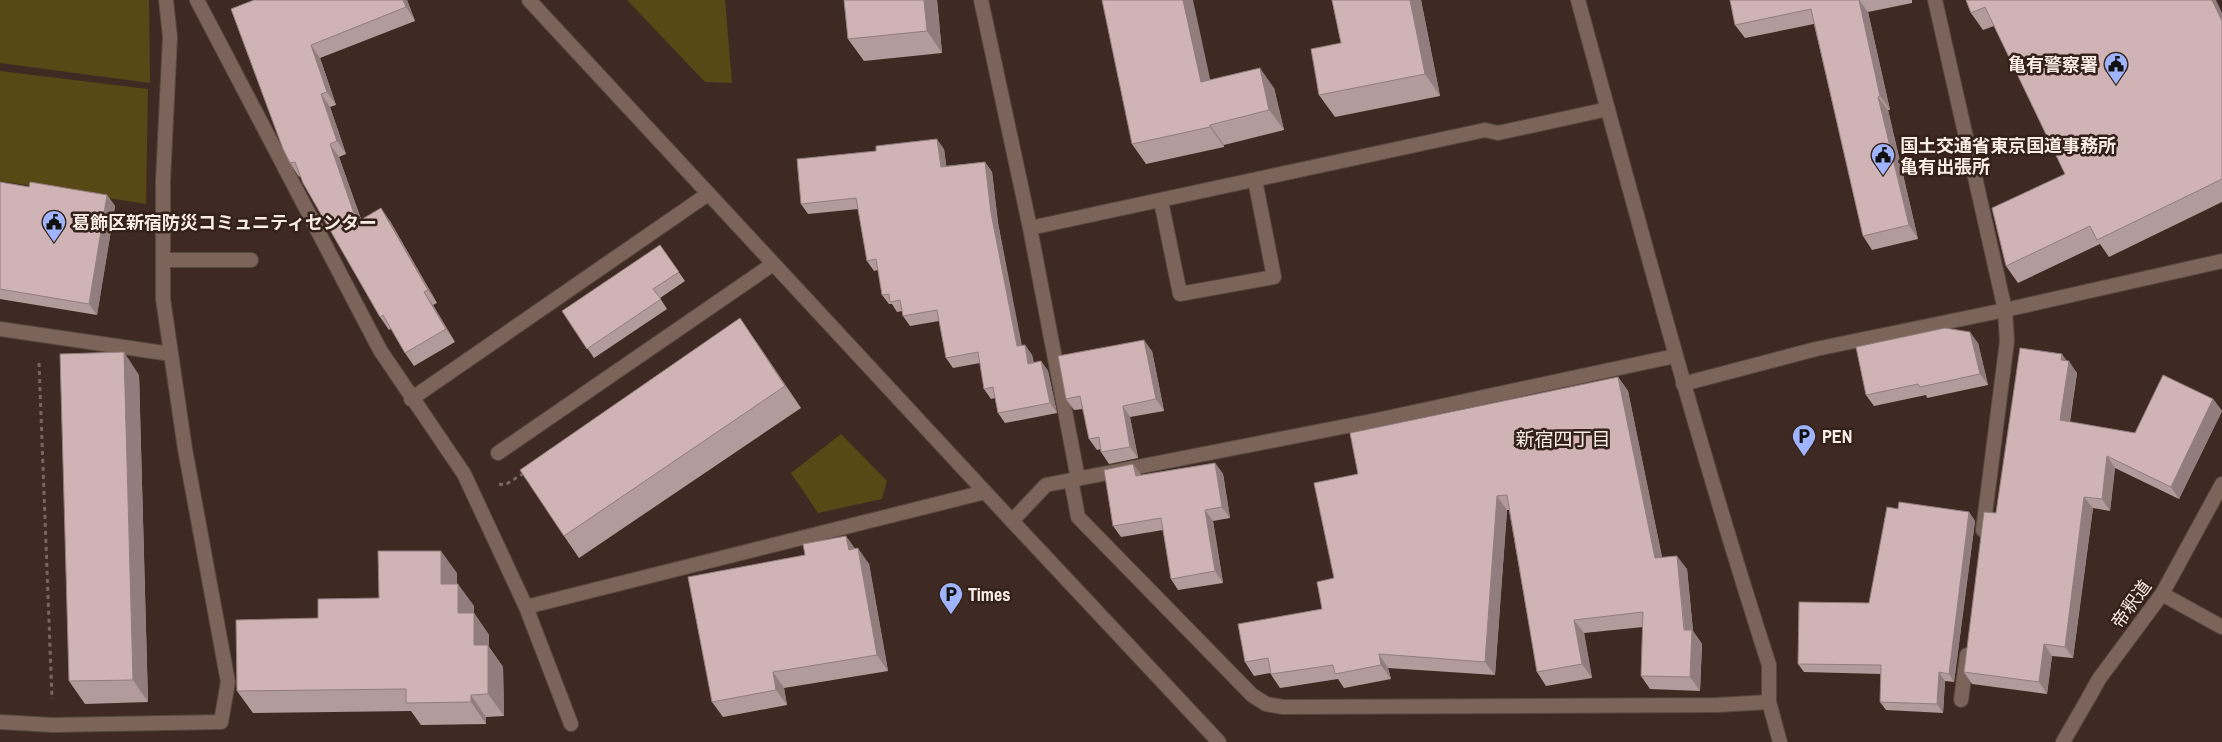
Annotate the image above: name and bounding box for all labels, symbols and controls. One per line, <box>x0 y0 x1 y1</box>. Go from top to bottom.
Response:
public building icon: 亀有警察署 <box>2103 51 2129 85</box>
place label: 亀有警察署 <box>2008 52 2098 77</box>
place label: 国土交通省東京国道事務所 亀有出張所 <box>1900 133 2116 179</box>
public building icon: 国土交通省東京国道事務所 亀有出張所 <box>1870 142 1896 176</box>
public building icon: 葛飾区新宿防災コミュニティセンター <box>41 209 67 243</box>
place label: 葛飾区新宿防災コミュニティセンター <box>72 210 377 235</box>
parking icon: PEN <box>1791 423 1817 457</box>
place label: PEN <box>1822 424 1852 449</box>
district label: 新宿四丁目 <box>1515 426 1611 452</box>
street label: 帝釈道 <box>2105 575 2157 633</box>
parking icon: Times <box>938 581 964 615</box>
place label: Times <box>968 582 1010 607</box>

